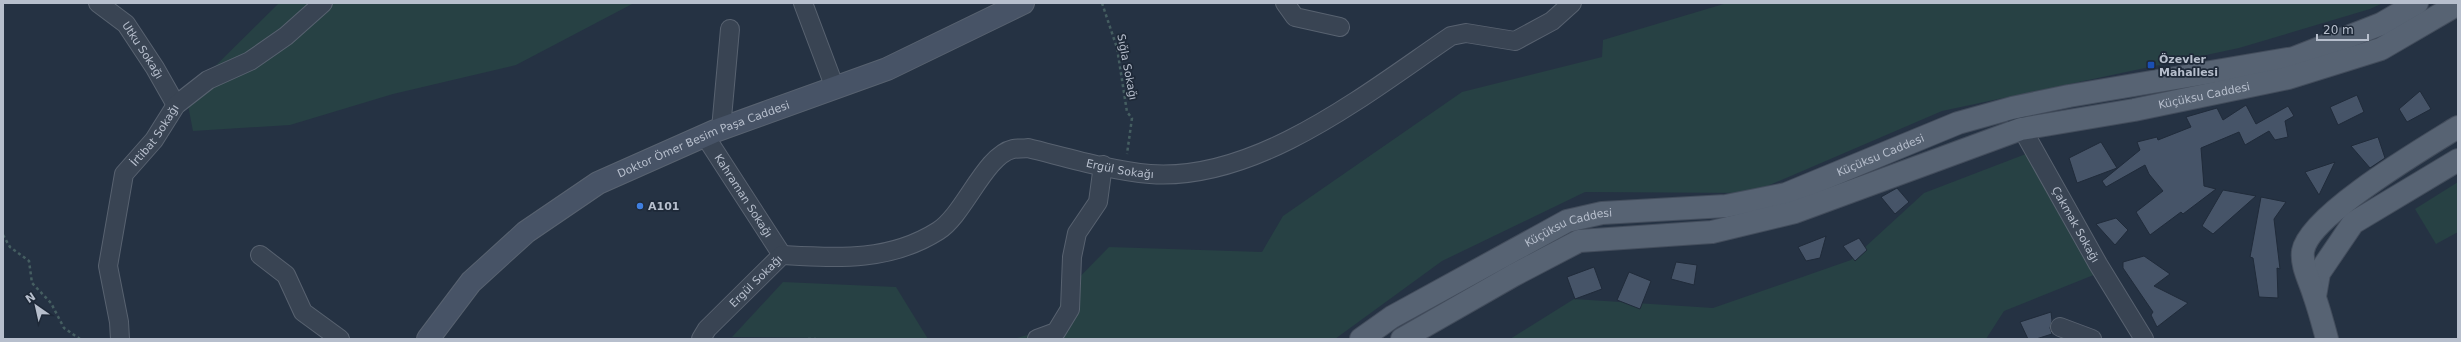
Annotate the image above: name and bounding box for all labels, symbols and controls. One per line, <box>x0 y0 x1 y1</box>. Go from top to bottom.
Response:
scale bar <box>2317 16 2368 42</box>
street label: Utku Sokağı <box>120 19 166 81</box>
text: 20 m <box>2323 23 2354 37</box>
street label: Sığla Sokağı <box>1114 33 1140 101</box>
place label: Özevler Mahallesi <box>2159 52 2218 79</box>
marker: Özevler Mahallesi <box>2146 60 2156 70</box>
street label: Küçüksu Caddesi <box>2157 80 2251 111</box>
street label: Doktor Ömer Besim Paşa Caddesi <box>615 98 791 180</box>
street label: İrtibat Sokağı <box>128 102 181 169</box>
street label: Küçüksu Caddesi <box>1835 131 1926 179</box>
street label: Kahraman Sokağı <box>712 151 775 240</box>
street label: Ergül Sokağı <box>1085 156 1154 181</box>
street label: Çakmak Sokağı <box>2049 184 2102 265</box>
place label: A101 <box>648 200 679 213</box>
marker: A101 <box>635 201 645 211</box>
street label: Küçüksu Caddesi <box>1522 206 1612 249</box>
street label: Ergül Sokağı <box>727 252 785 310</box>
north arrow <box>16 286 56 326</box>
text: N <box>23 290 38 306</box>

